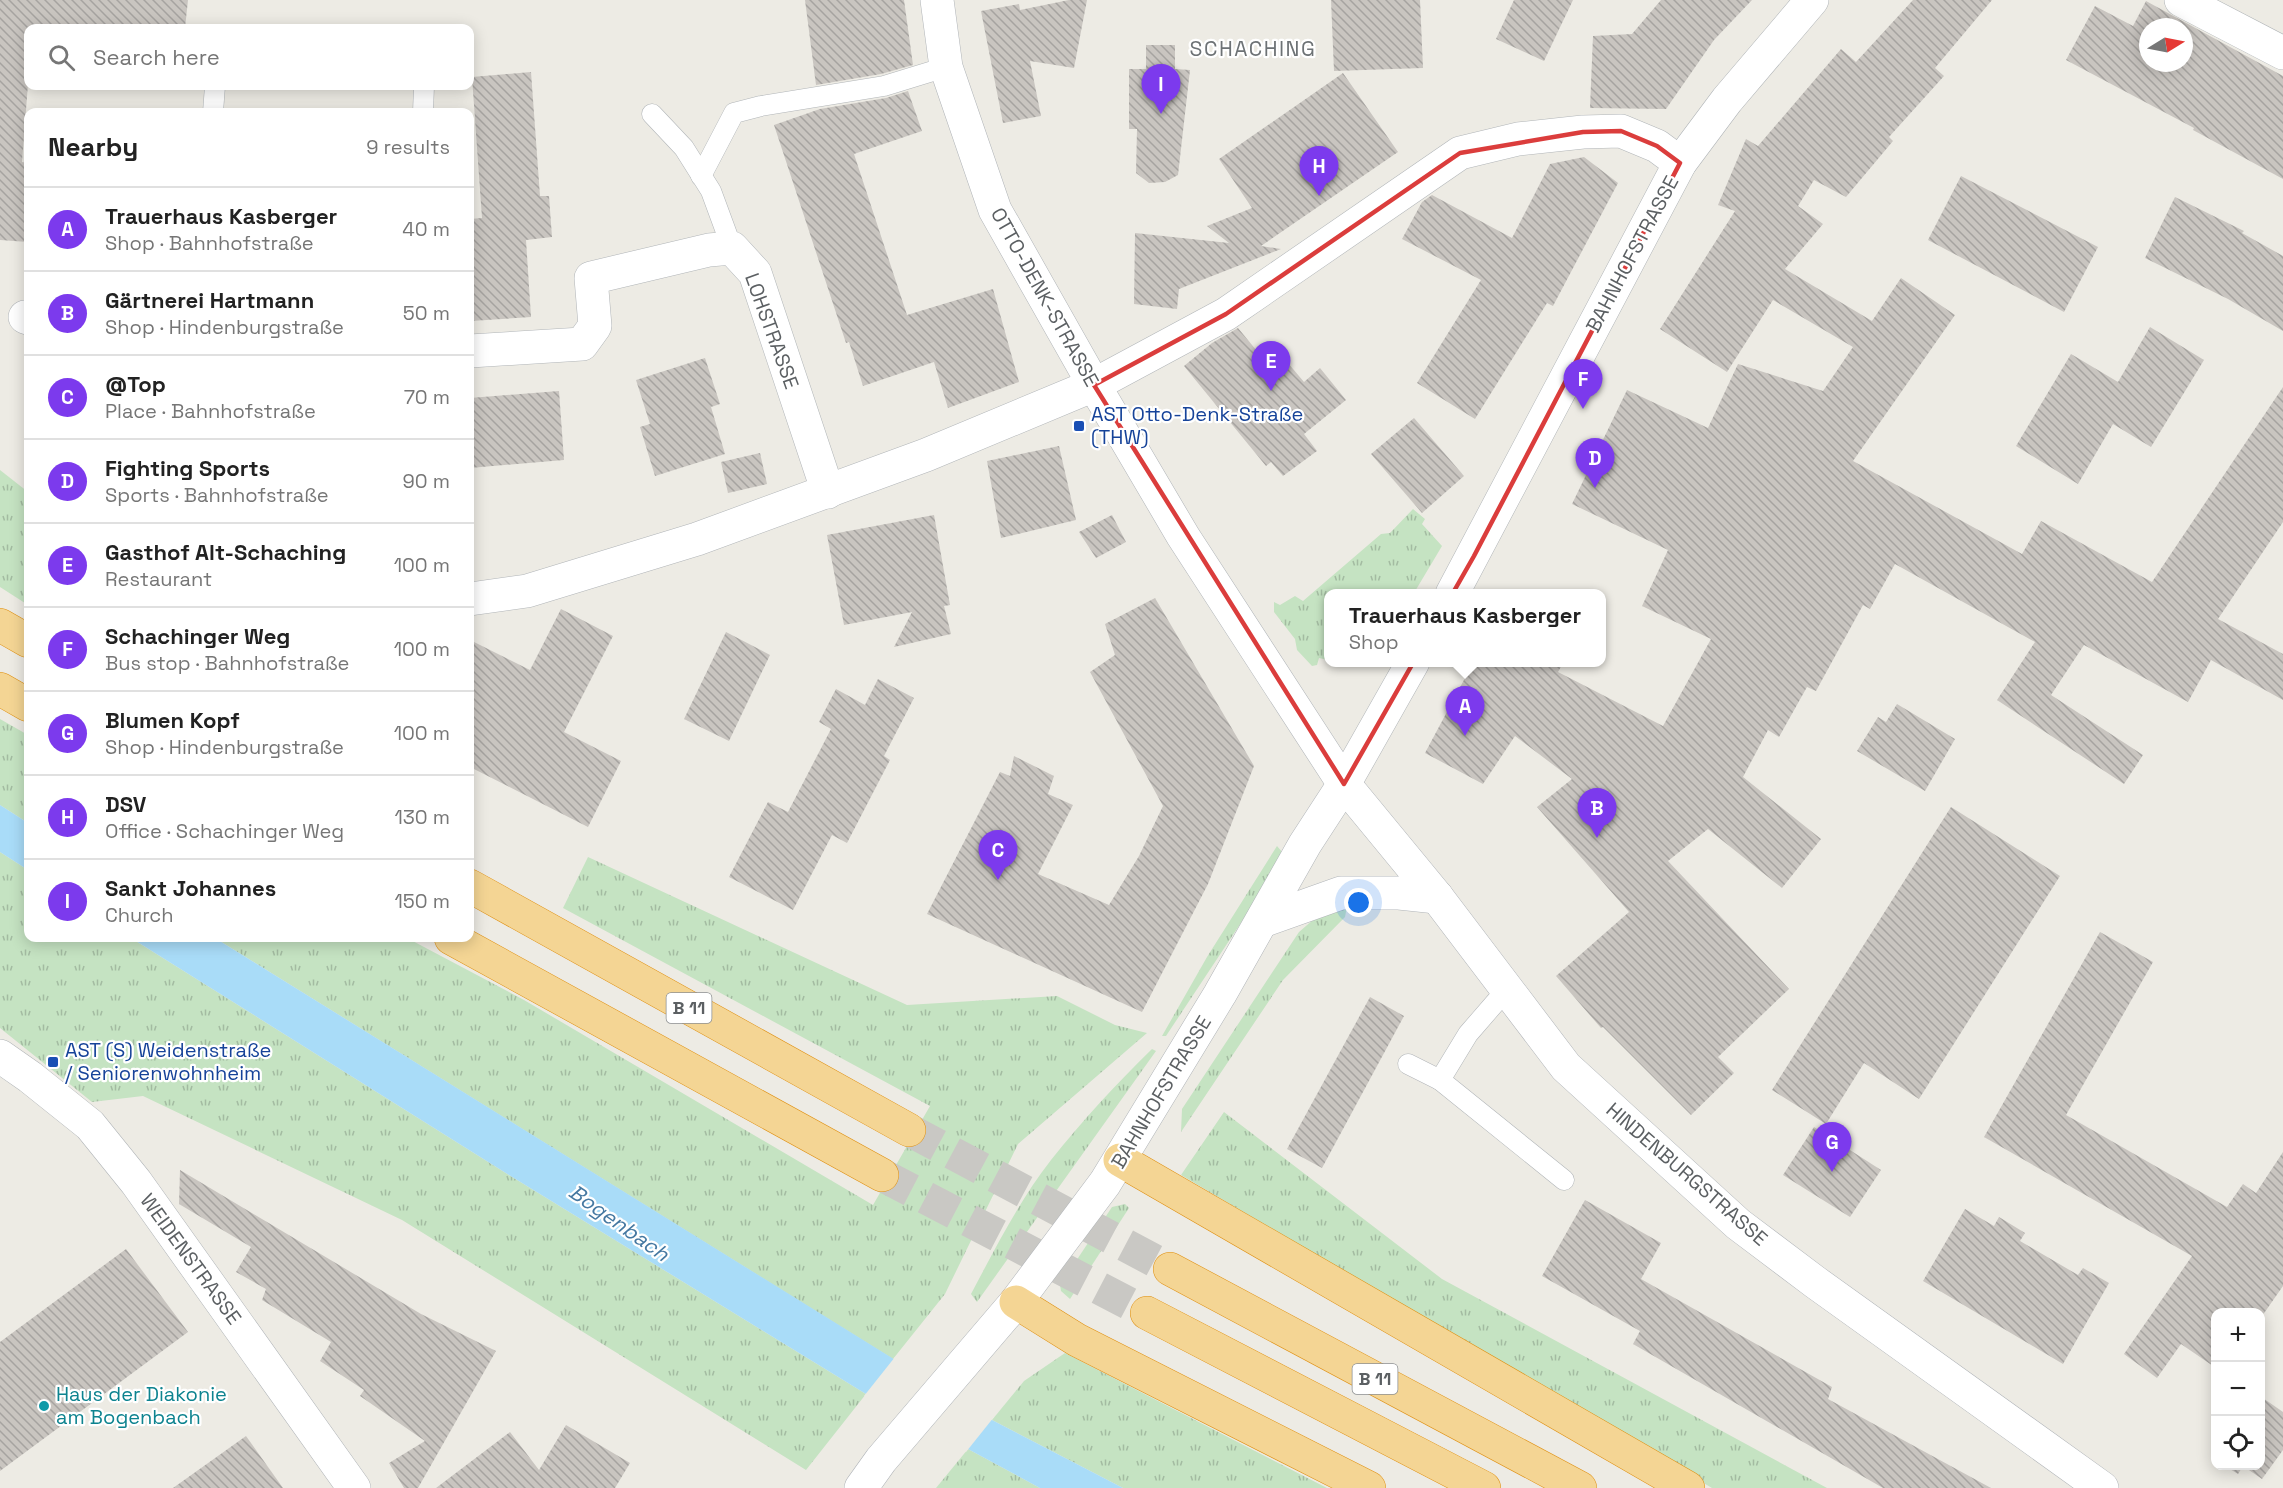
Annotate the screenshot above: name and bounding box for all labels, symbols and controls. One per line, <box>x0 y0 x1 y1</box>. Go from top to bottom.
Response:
north arrow <box>2139 18 2193 72</box>
search box <box>24 24 474 90</box>
district label: SCHACHING <box>1190 35 1316 62</box>
icon: search <box>45 41 78 74</box>
text: Search here <box>93 43 220 71</box>
pin: I <box>1142 64 1180 114</box>
text: Nearby <box>48 130 138 164</box>
text: 9 results <box>366 134 450 160</box>
pin: H <box>1300 146 1338 196</box>
street label: BAHNHOFSTRASSE <box>1580 171 1684 337</box>
text: Trauerhaus Kasberger <box>105 202 337 230</box>
street label: OTTO-DENK-STRASSE <box>985 203 1105 391</box>
text: A <box>61 216 74 242</box>
text: 40 m <box>402 216 450 242</box>
text: Shop · Bahnhofstraße <box>105 230 314 256</box>
street label: LOHSTRASSE <box>739 270 805 392</box>
text: Gärtnerei Hartmann <box>105 286 314 314</box>
text: B <box>61 300 74 326</box>
text: 50 m <box>403 300 450 326</box>
text: Shop · Hindenburgstraße <box>105 314 344 340</box>
pin: E <box>1252 342 1290 391</box>
pin: F <box>1564 360 1602 409</box>
text: @Top <box>105 370 166 398</box>
text: C <box>61 384 74 410</box>
text: 70 m <box>404 384 450 410</box>
text: Place · Bahnhofstraße <box>105 398 316 424</box>
place label: AST Otto-Denk-Straße (THW) <box>1091 401 1303 450</box>
marker: AST Otto-Denk-Straße (THW) <box>1072 419 1086 433</box>
pin: D <box>1576 438 1614 488</box>
text: Fighting Sports <box>105 454 270 482</box>
text: D <box>61 468 74 494</box>
text: 90 m <box>403 468 450 494</box>
text: Sports · Bahnhofstraße <box>105 482 329 508</box>
text: Gasthof Alt-Schaching <box>105 538 346 566</box>
text: E <box>62 552 73 578</box>
text: 100 m <box>394 552 450 578</box>
text: Restaurant <box>105 566 212 592</box>
popup <box>1324 589 1606 667</box>
text: Trauerhaus Kasberger <box>1349 601 1581 629</box>
text: Schachinger Weg <box>105 622 290 650</box>
text: Shop <box>1349 629 1399 655</box>
text: F <box>62 636 73 662</box>
text: 100 m <box>394 636 450 662</box>
text: Bus stop · Bahnhofstraße <box>105 650 349 676</box>
pin: A <box>1446 686 1484 736</box>
text: Blumen Kopf <box>105 706 240 734</box>
text: G <box>61 720 74 746</box>
text: 100 m <box>394 720 450 746</box>
text: Shop · Hindenburgstraße <box>105 734 344 760</box>
pin: B <box>1578 788 1616 838</box>
text: DSV <box>105 790 146 818</box>
text: H <box>61 804 74 830</box>
text: 130 m <box>394 804 450 830</box>
text: Office · Schachinger Weg <box>105 818 344 844</box>
pin: C <box>978 830 1018 880</box>
text: Sankt Johannes <box>105 874 276 902</box>
text: I <box>65 888 70 914</box>
text: 150 m <box>395 888 450 914</box>
your location <box>1344 888 1373 917</box>
text: Church <box>105 902 174 928</box>
road number: B 11 <box>666 993 712 1023</box>
street label: BAHNHOFSTRASSE <box>1105 1011 1217 1173</box>
place label: AST (S) Weidenstraße / Seniorenwohnheim <box>65 1037 271 1086</box>
marker: AST (S) Weidenstraße / Seniorenwohnheim <box>46 1055 60 1069</box>
street label: HINDENBURGSTRASSE <box>1601 1097 1773 1251</box>
pin: G <box>1812 1122 1852 1172</box>
water label: Bogenbach <box>564 1178 676 1268</box>
street label: WEIDENSTRASSE <box>135 1188 247 1330</box>
map controls <box>2211 1308 2265 1470</box>
button: + <box>2211 1308 2265 1362</box>
button: − <box>2211 1362 2265 1416</box>
road number: B 11 <box>1352 1364 1398 1394</box>
place label: Haus der Diakonie am Bogenbach <box>56 1381 227 1430</box>
marker: Haus der Diakonie am Bogenbach <box>37 1399 51 1413</box>
button: locate <box>2211 1416 2265 1470</box>

